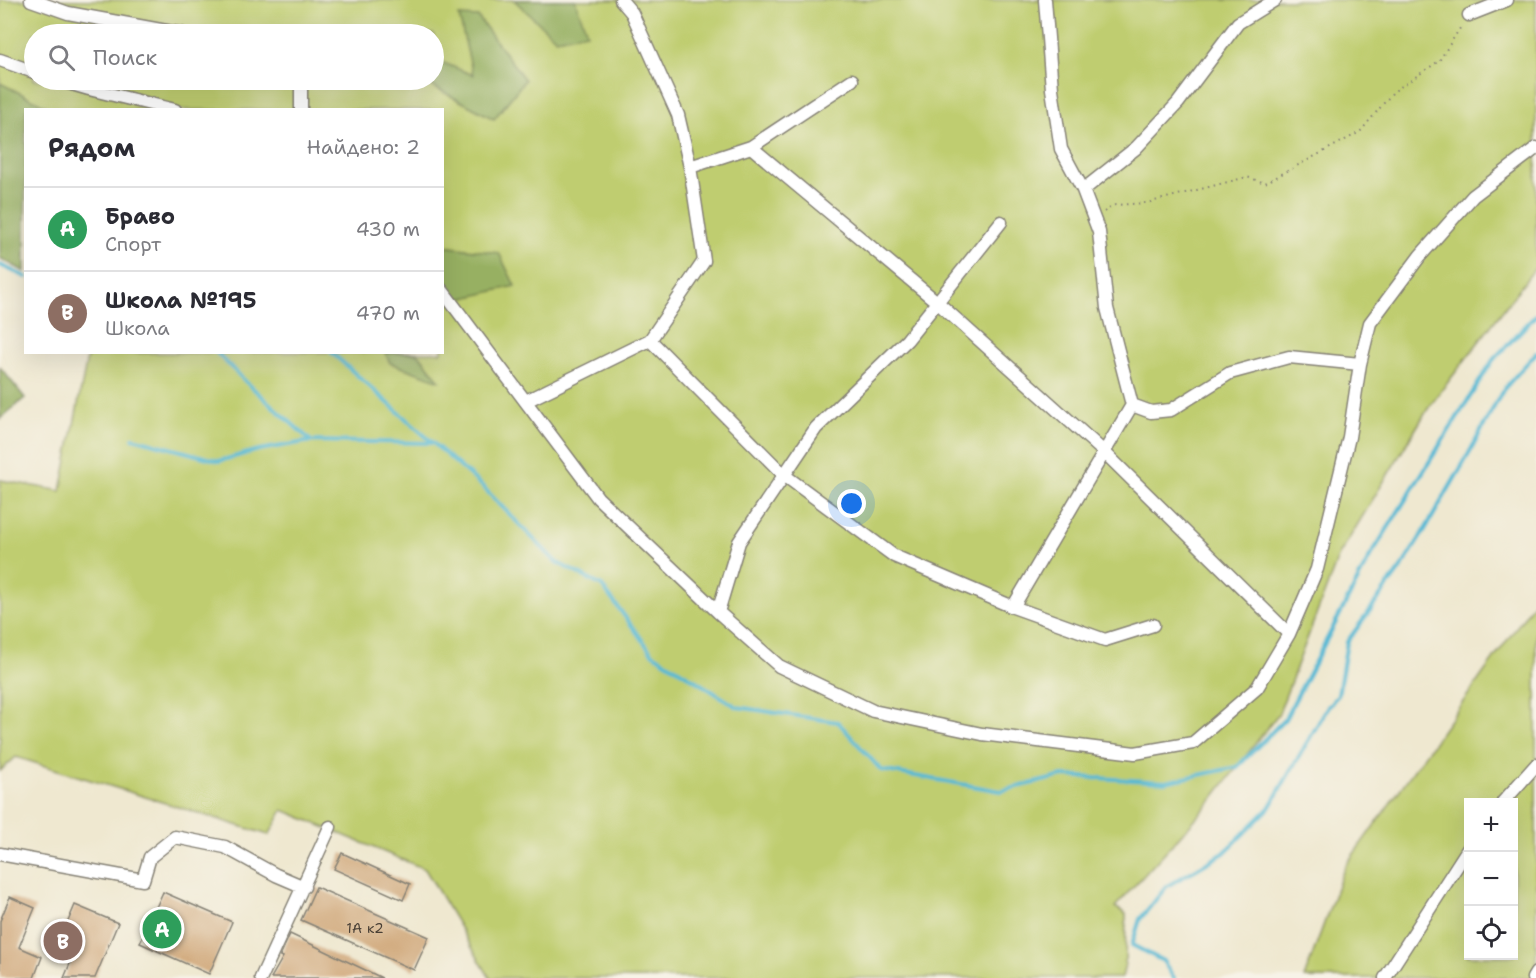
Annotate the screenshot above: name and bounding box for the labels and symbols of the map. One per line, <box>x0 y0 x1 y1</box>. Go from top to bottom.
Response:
your location <box>837 489 866 518</box>
pin: A <box>142 906 182 952</box>
pin: B <box>44 918 82 964</box>
house number: 1А к2 <box>346 919 384 937</box>

